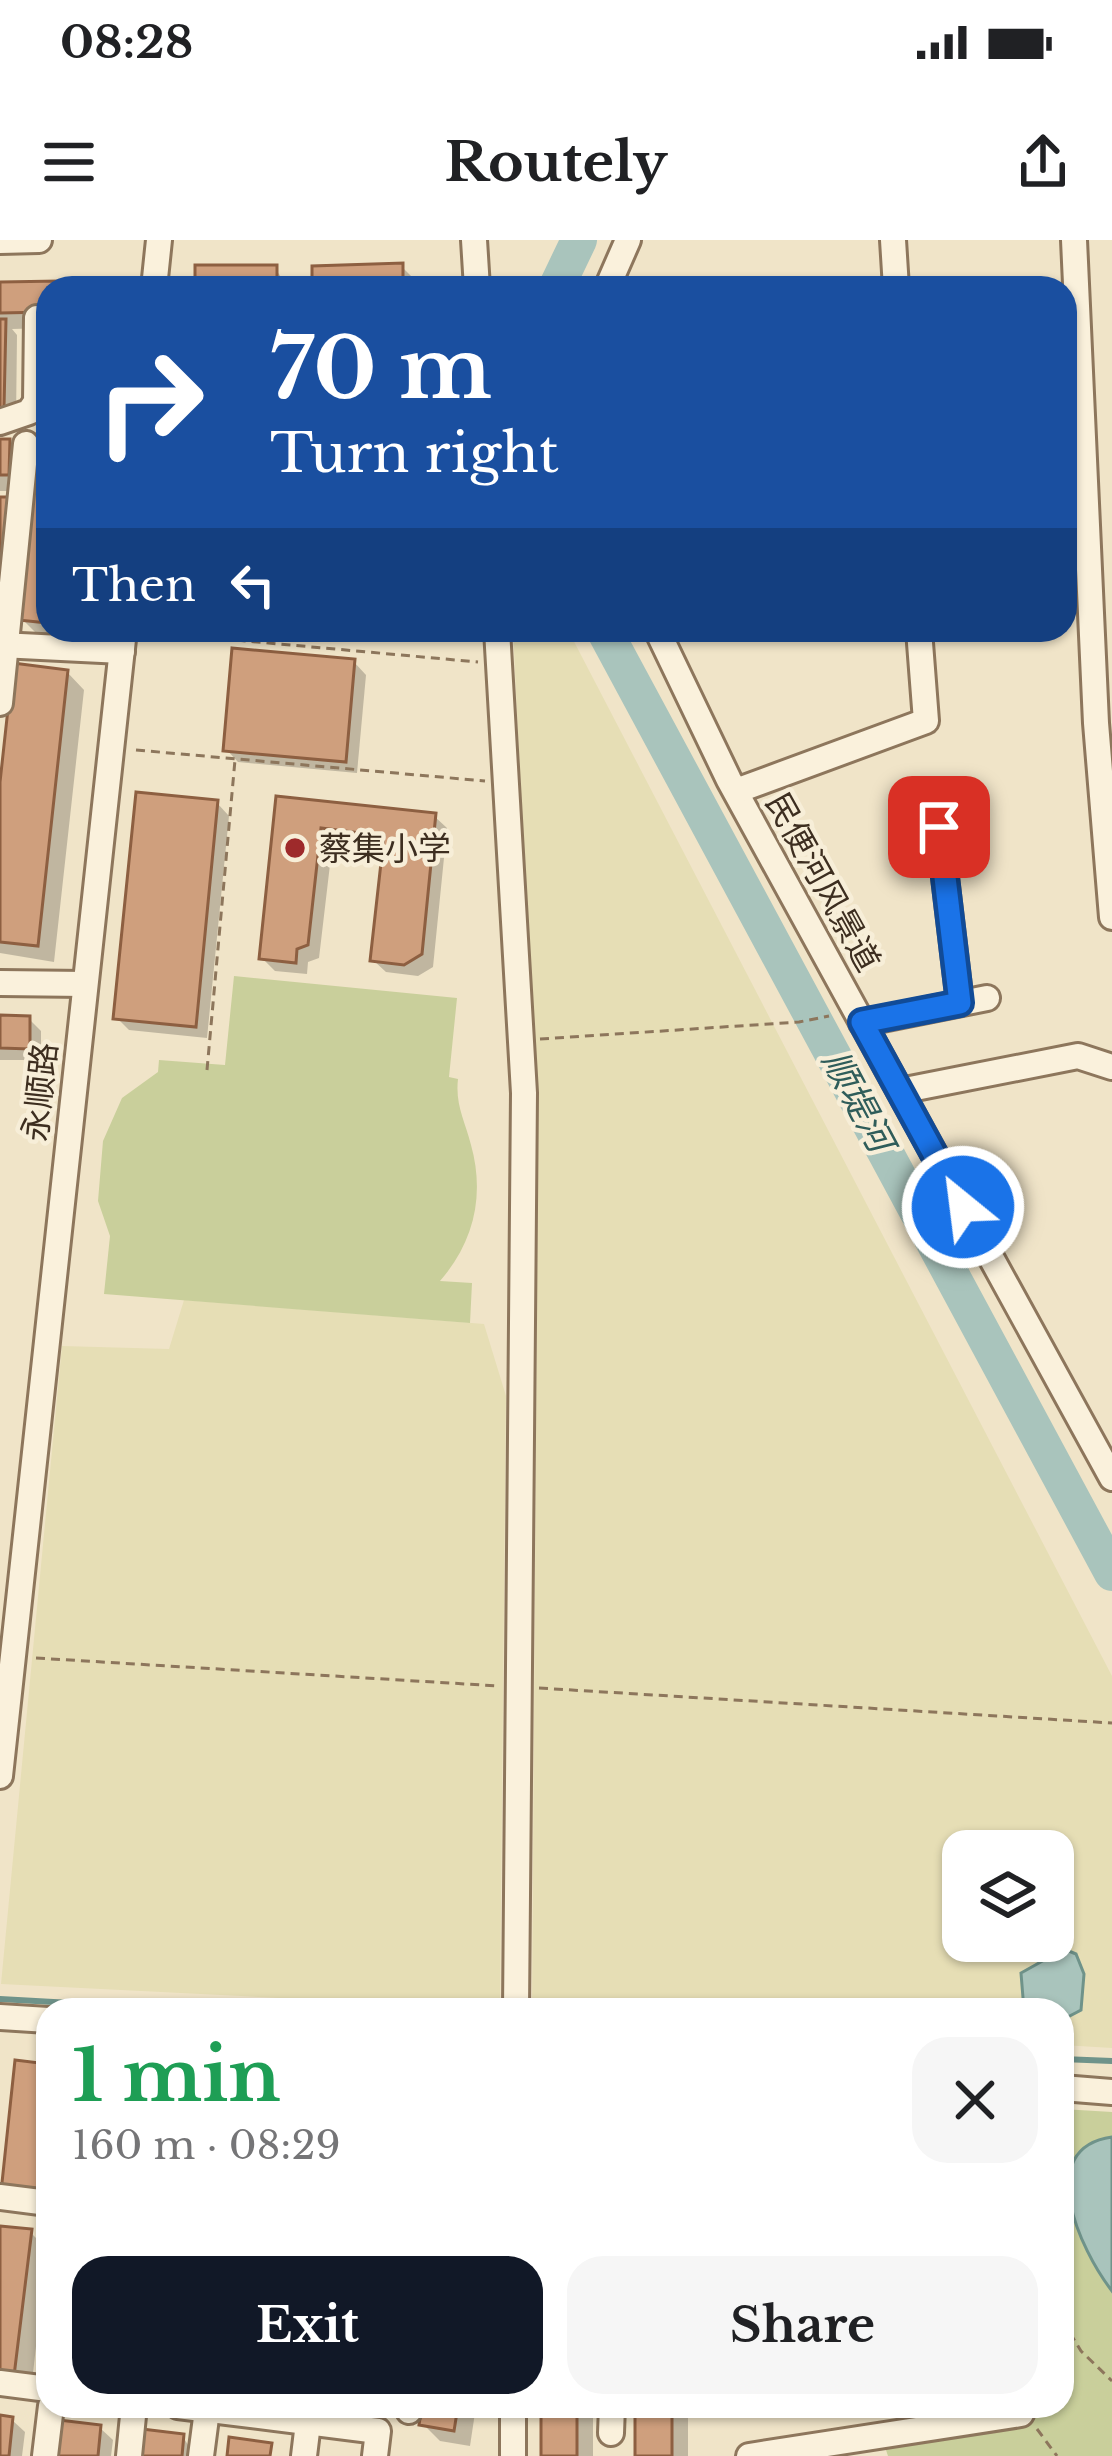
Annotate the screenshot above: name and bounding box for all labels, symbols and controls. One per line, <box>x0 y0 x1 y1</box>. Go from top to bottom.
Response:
text: 08:28 <box>60 14 193 70</box>
icon: menu <box>36 129 102 195</box>
text: Routely <box>445 129 667 196</box>
icon: share <box>1010 129 1076 195</box>
text: 70 m <box>270 317 492 421</box>
icon: right <box>72 324 228 480</box>
text: Turn right <box>270 420 559 487</box>
icon: left <box>220 552 286 618</box>
text: Then <box>72 557 196 613</box>
pin <box>888 776 990 878</box>
street label: 民便河风景道 <box>757 785 889 979</box>
icon: arrive <box>906 794 972 860</box>
place label: 蔡集小学 <box>319 828 451 869</box>
marker: 蔡集小学 <box>282 835 308 861</box>
street label: 永顺路 <box>14 1041 66 1143</box>
water label: 顺堤河 <box>813 1043 906 1165</box>
position arrow <box>900 1144 1026 1270</box>
map controls <box>942 1830 1074 1962</box>
button: layers <box>942 1830 1074 1962</box>
text: 1 min <box>72 2031 281 2120</box>
button: close <box>912 2037 1038 2163</box>
text: 160 m · 08:29 <box>72 2121 341 2170</box>
button: Exit <box>72 2256 543 2394</box>
button: Share <box>567 2256 1038 2394</box>

